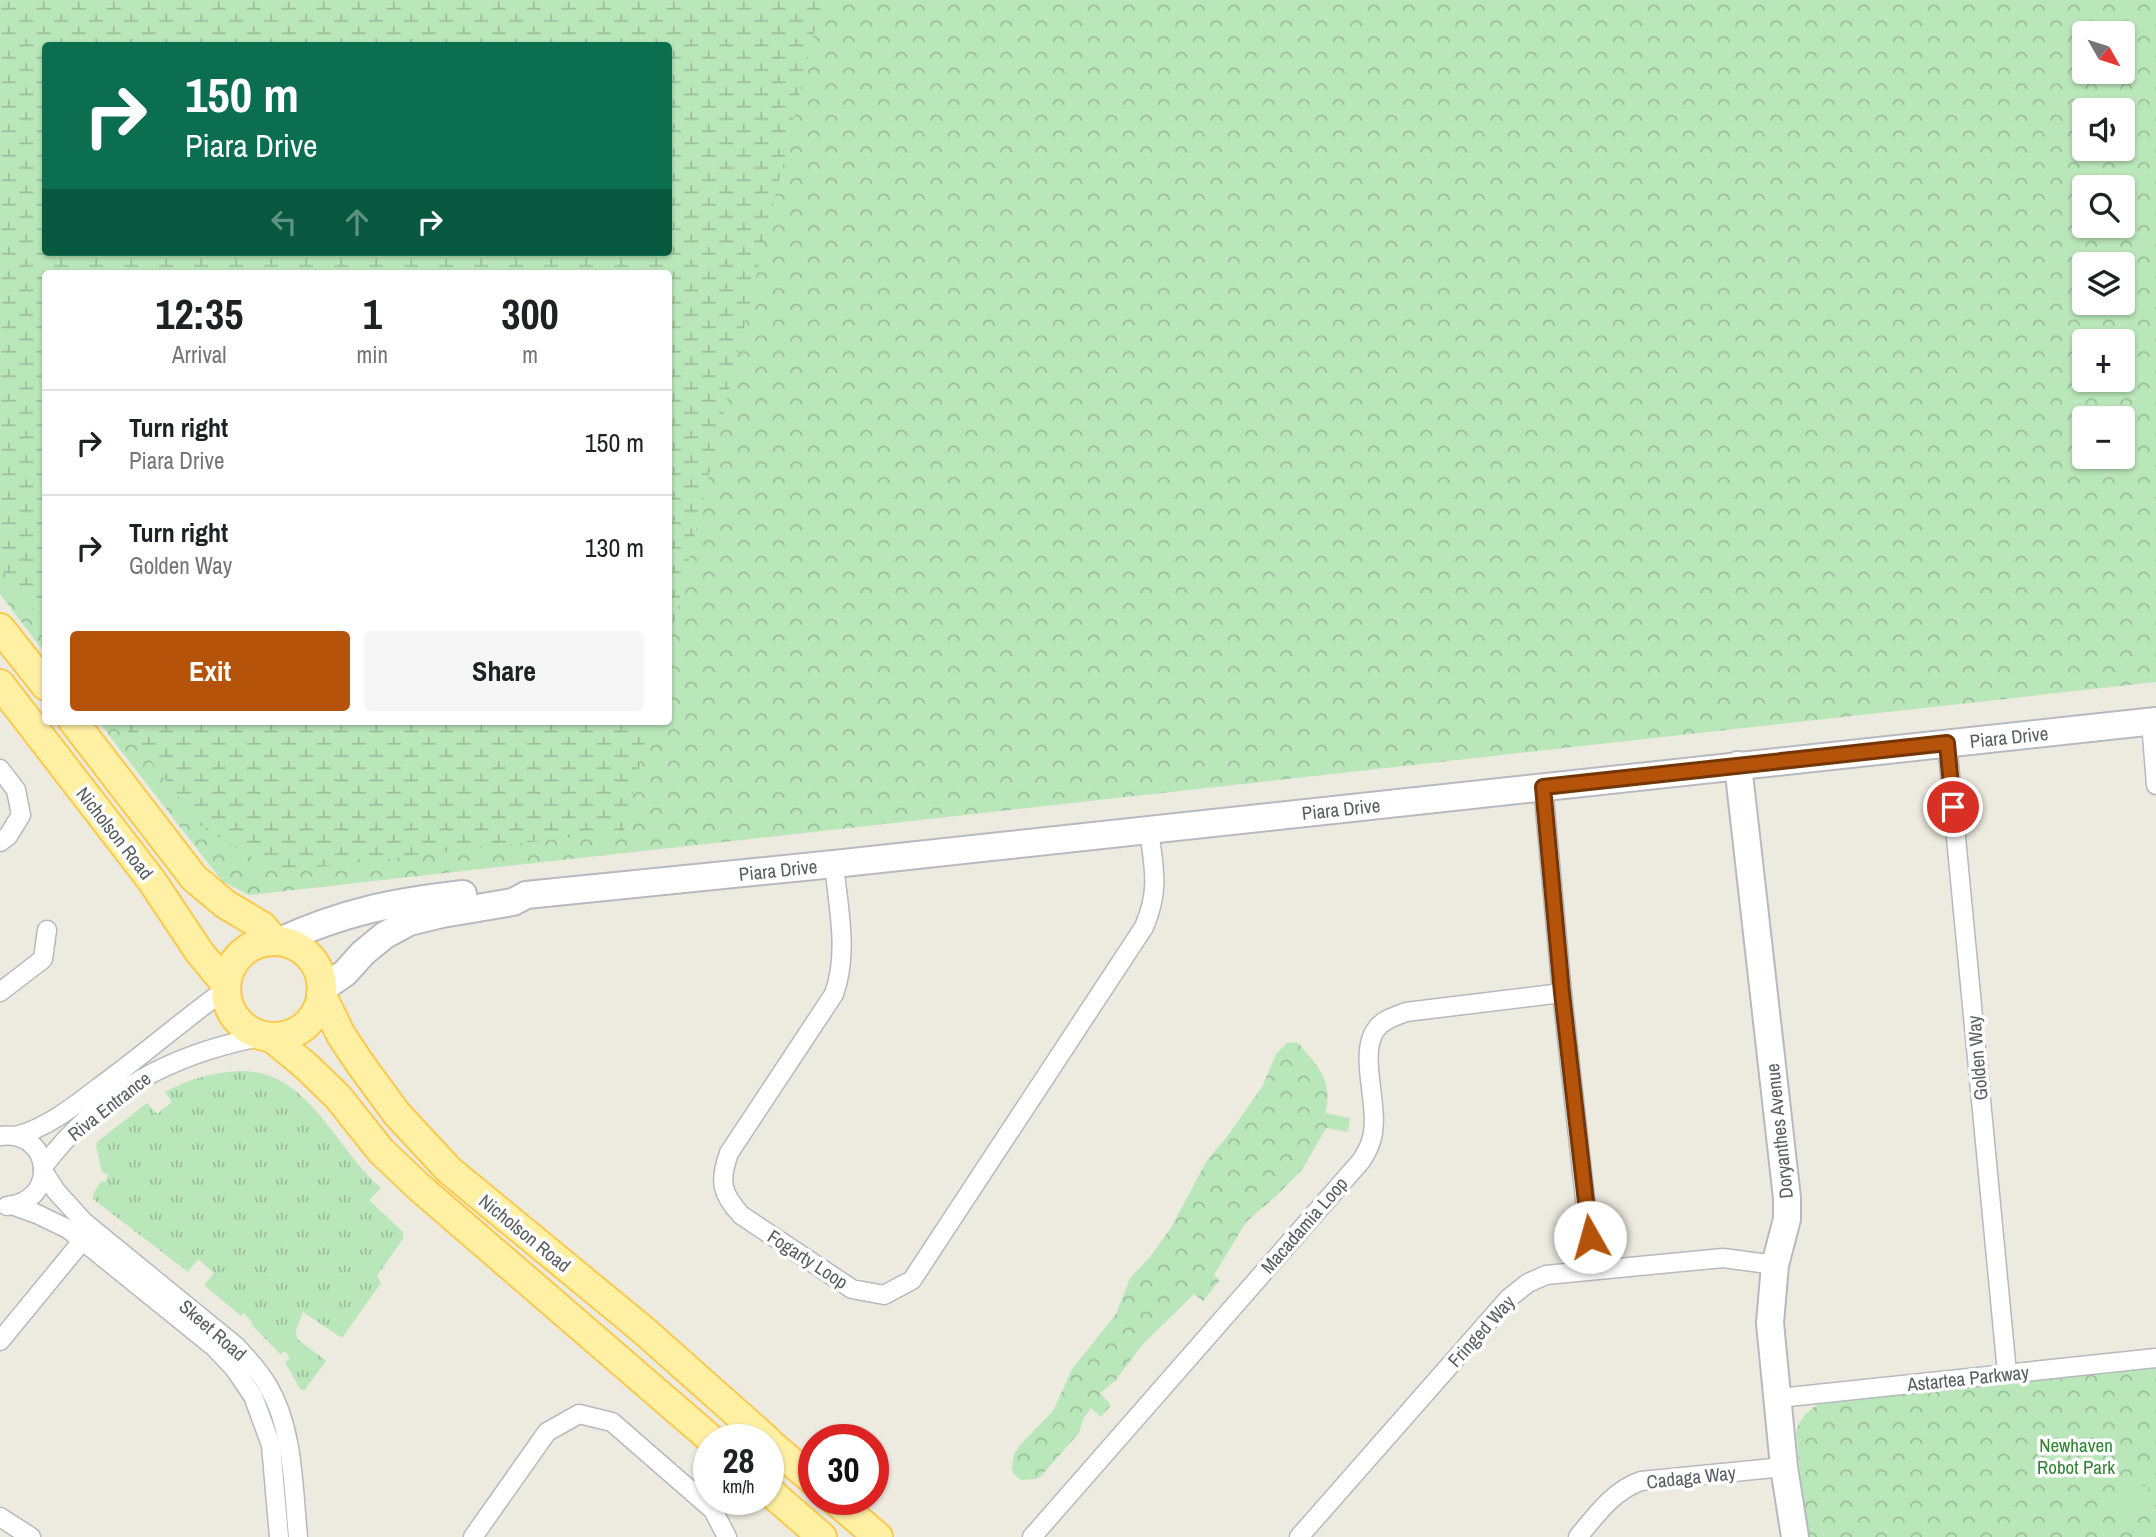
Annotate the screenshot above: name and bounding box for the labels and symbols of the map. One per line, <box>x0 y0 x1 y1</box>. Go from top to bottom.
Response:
north arrow <box>2072 21 2135 84</box>
street label: Piara Drive <box>1968 720 2050 754</box>
pin <box>1923 777 1983 837</box>
street label: Nicholson Road <box>71 781 159 885</box>
street label: Piara Drive <box>1300 792 1382 826</box>
street label: Piara Drive <box>737 853 819 887</box>
street label: Golden Way <box>1960 1014 1994 1102</box>
street label: Doryanthes Avenue <box>1759 1062 1799 1200</box>
street label: Riva Entrance <box>62 1065 156 1147</box>
street label: Macadamia Loop <box>1255 1171 1353 1279</box>
street label: Nicholson Road <box>474 1188 576 1278</box>
position arrow <box>1553 1200 1627 1274</box>
street label: Fogarty Loop <box>763 1223 853 1295</box>
street label: Fringed Way <box>1442 1289 1520 1373</box>
street label: Skeet Road <box>174 1293 252 1367</box>
street label: Astartea Parkway <box>1905 1359 2030 1397</box>
speed limit sign: 30 <box>798 1424 889 1515</box>
park label: Newhaven Robot Park <box>2037 1432 2115 1480</box>
street label: Cadaga Way <box>1645 1459 1737 1495</box>

